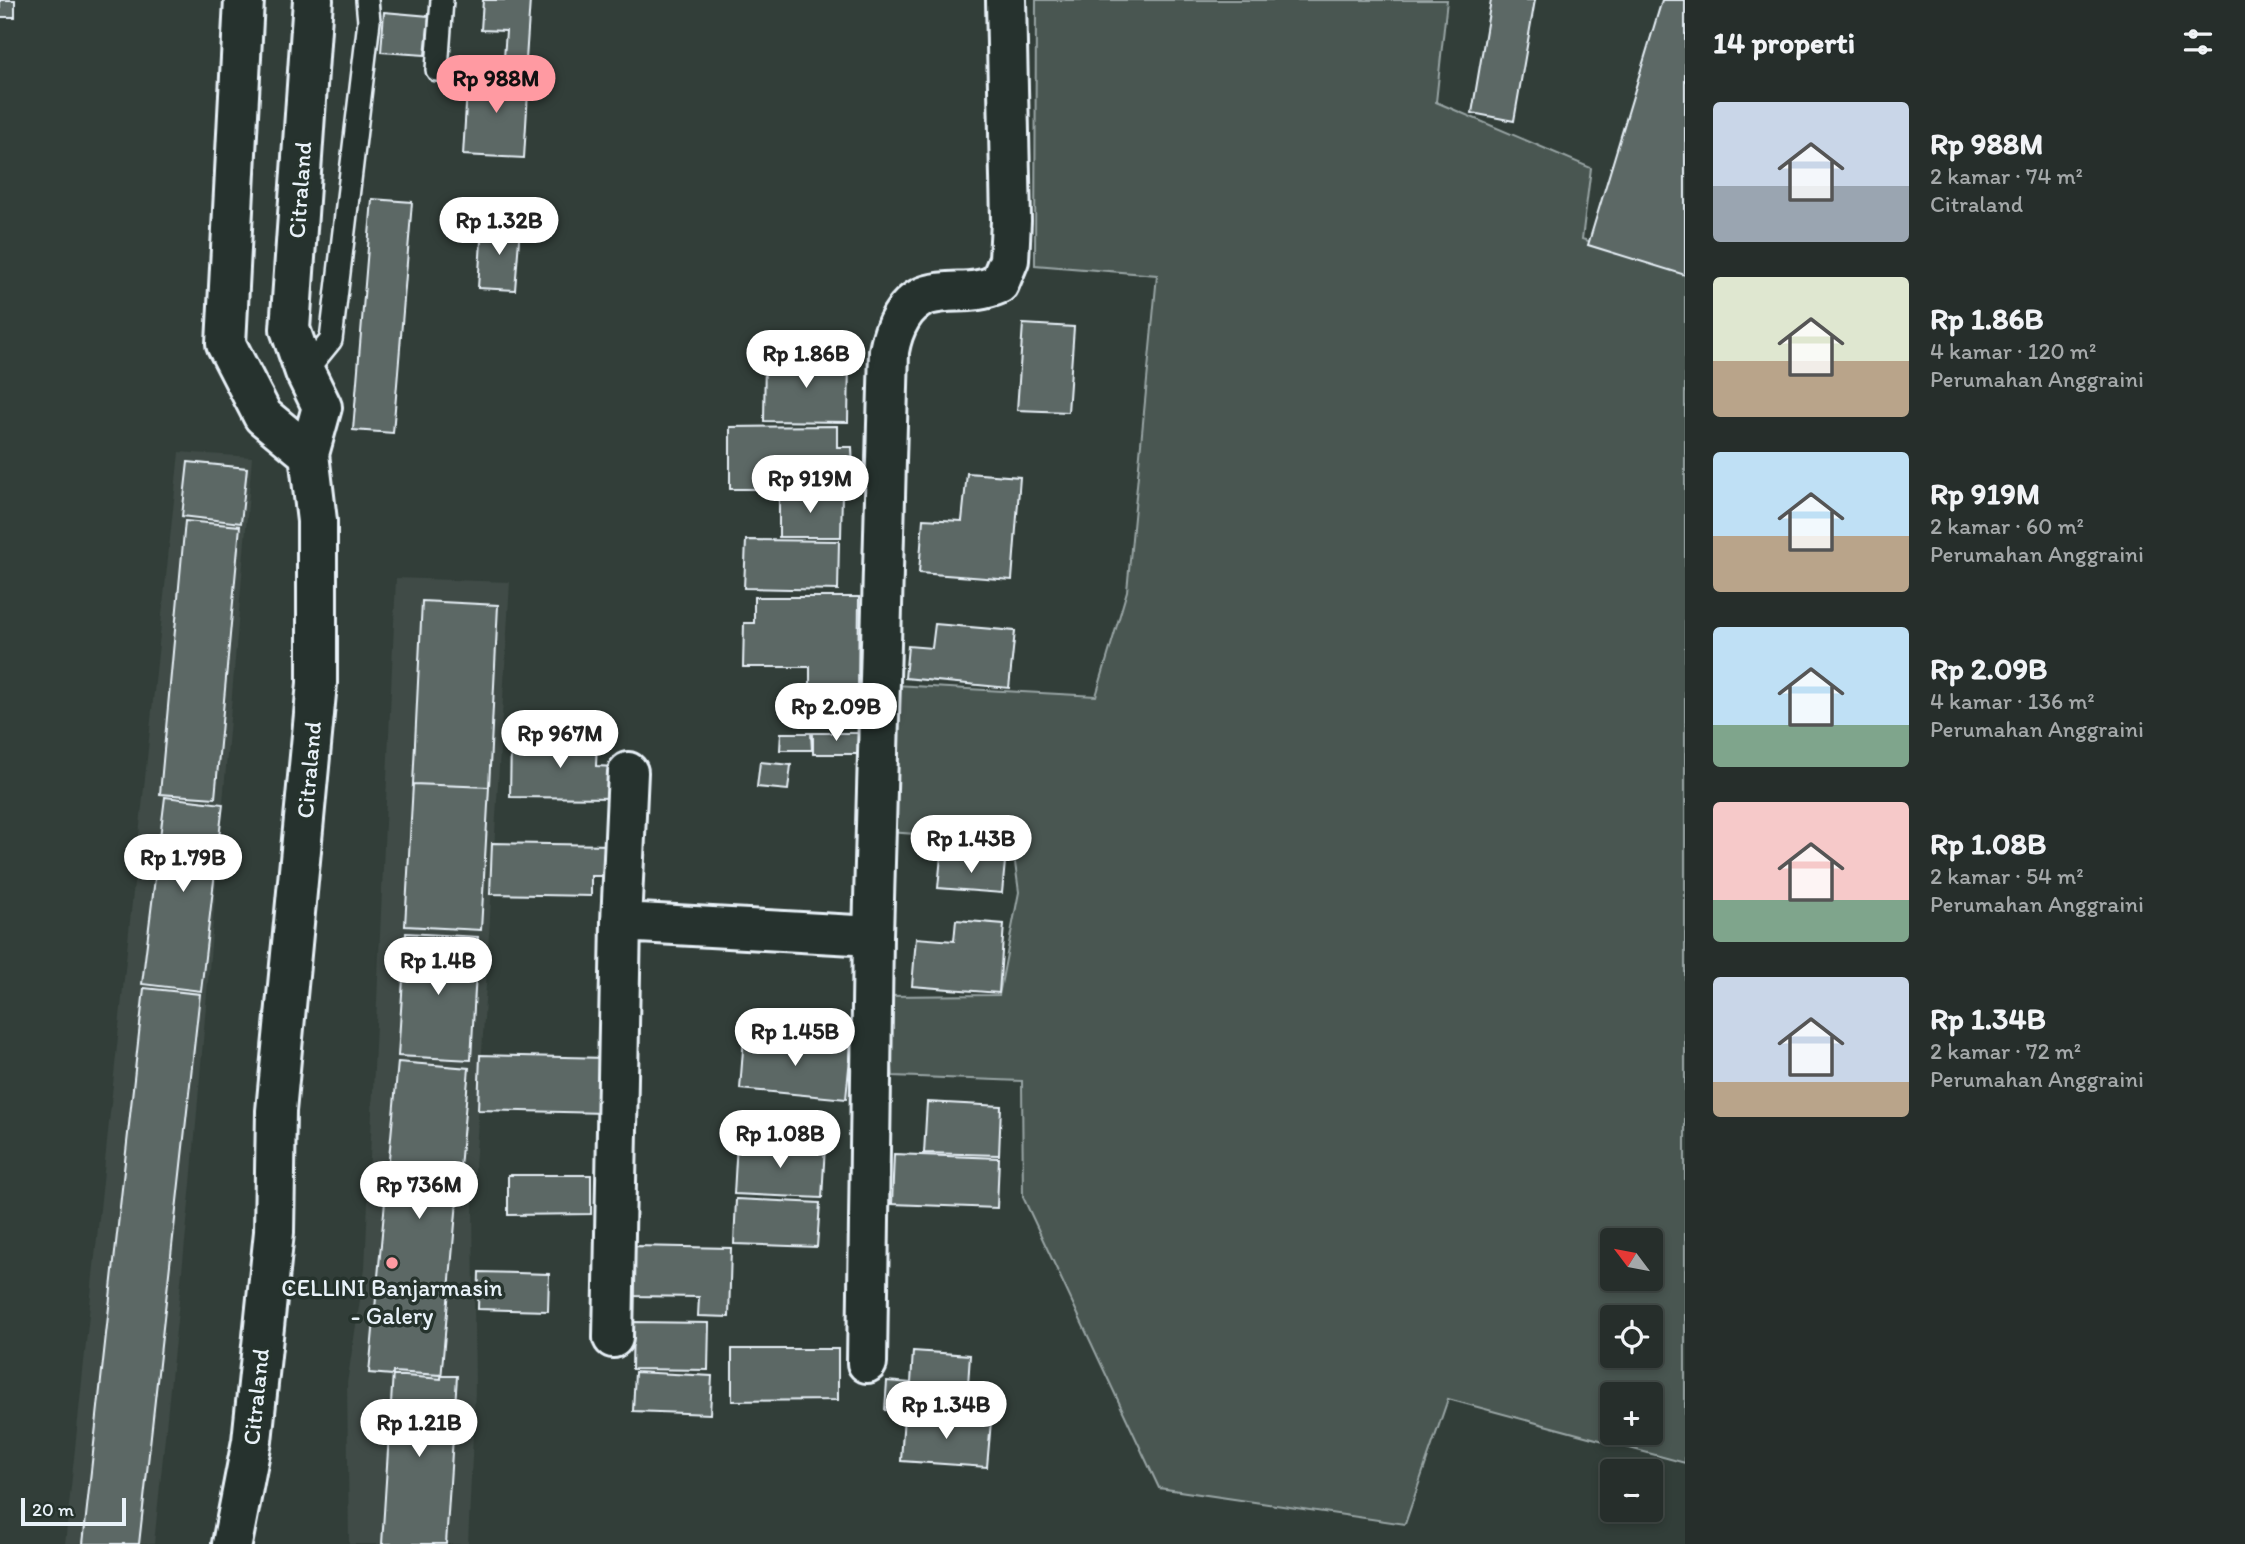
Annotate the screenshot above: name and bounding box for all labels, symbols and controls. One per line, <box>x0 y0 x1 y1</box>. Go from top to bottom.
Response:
icon: filters <box>2179 23 2217 61</box>
text: 14 properti <box>1713 24 1855 61</box>
pin: Rp 988M <box>431 55 561 115</box>
text: Rp 988M <box>452 64 540 92</box>
text: Rp 988M <box>1930 125 2044 162</box>
icon: home <box>1769 130 1853 214</box>
street label: Citraland <box>282 140 317 239</box>
text: 2 kamar · 74 m² <box>1930 162 2083 190</box>
text: Citraland <box>1930 190 2023 218</box>
pin: Rp 1.32B <box>427 198 571 257</box>
text: Rp 1.32B <box>455 206 543 234</box>
text: Rp 1.86B <box>1930 300 2044 337</box>
icon: home <box>1769 305 1853 389</box>
pin: Rp 1.86B <box>734 330 878 390</box>
text: 4 kamar · 120 m² <box>1930 337 2096 365</box>
text: Rp 1.86B <box>762 339 850 367</box>
text: Perumahan Anggraini <box>1930 365 2144 393</box>
pin: Rp 919M <box>745 456 875 515</box>
text: Rp 919M <box>768 464 852 492</box>
text: Rp 919M <box>1930 475 2040 512</box>
icon: home <box>1769 480 1853 564</box>
text: 2 kamar · 60 m² <box>1930 512 2084 540</box>
text: Perumahan Anggraini <box>1930 540 2144 568</box>
text: Rp 2.09B <box>1930 650 2047 687</box>
icon: home <box>1769 655 1853 739</box>
pin: Rp 2.09B <box>764 684 908 743</box>
text: 4 kamar · 136 m² <box>1930 687 2095 715</box>
text: Rp 2.09B <box>791 692 881 720</box>
pin: Rp 967M <box>495 710 625 770</box>
text: Perumahan Anggraini <box>1930 715 2144 743</box>
text: Rp 967M <box>517 719 603 747</box>
street label: Citraland <box>290 720 327 820</box>
pin: Rp 1.43B <box>899 816 1043 875</box>
text: Rp 1.43B <box>927 824 1015 852</box>
text: Rp 1.08B <box>1930 825 2046 862</box>
icon: home <box>1769 830 1853 914</box>
pin: Rp 1.79B <box>111 834 255 894</box>
text: Rp 1.79B <box>140 843 226 871</box>
text: 2 kamar · 54 m² <box>1930 862 2084 890</box>
text: Perumahan Anggraini <box>1930 890 2144 918</box>
pin: Rp 1.4B <box>373 937 503 997</box>
text: Rp 1.4B <box>400 946 476 974</box>
text: Rp 1.34B <box>1930 1000 2046 1037</box>
icon: home <box>1769 1005 1853 1089</box>
pin: Rp 1.45B <box>723 1009 867 1068</box>
text: Rp 1.45B <box>751 1017 839 1045</box>
text: 2 kamar · 72 m² <box>1930 1037 2081 1065</box>
text: Perumahan Anggraini <box>1930 1065 2144 1093</box>
pin: Rp 1.08B <box>708 1110 852 1170</box>
text: Rp 1.08B <box>735 1119 825 1147</box>
pin: Rp 736M <box>354 1162 484 1221</box>
text: Rp 736M <box>376 1170 462 1198</box>
north arrow <box>1600 1228 1662 1292</box>
map controls <box>1600 1228 1663 1522</box>
marker: CELLINI Banjarmasin - Galery <box>384 1255 400 1271</box>
place label: CELLINI Banjarmasin - Galery <box>281 1273 503 1330</box>
button: locate <box>1600 1305 1663 1368</box>
street label: Citraland <box>236 1347 275 1447</box>
pin: Rp 1.34B <box>874 1382 1018 1441</box>
button: + <box>1600 1382 1663 1445</box>
text: Rp 1.34B <box>902 1390 990 1418</box>
pin: Rp 1.21B <box>347 1400 491 1459</box>
text: Rp 1.21B <box>376 1408 462 1436</box>
button: − <box>1600 1459 1663 1522</box>
scale bar <box>21 1495 126 1527</box>
text: 20 m <box>32 1498 74 1521</box>

